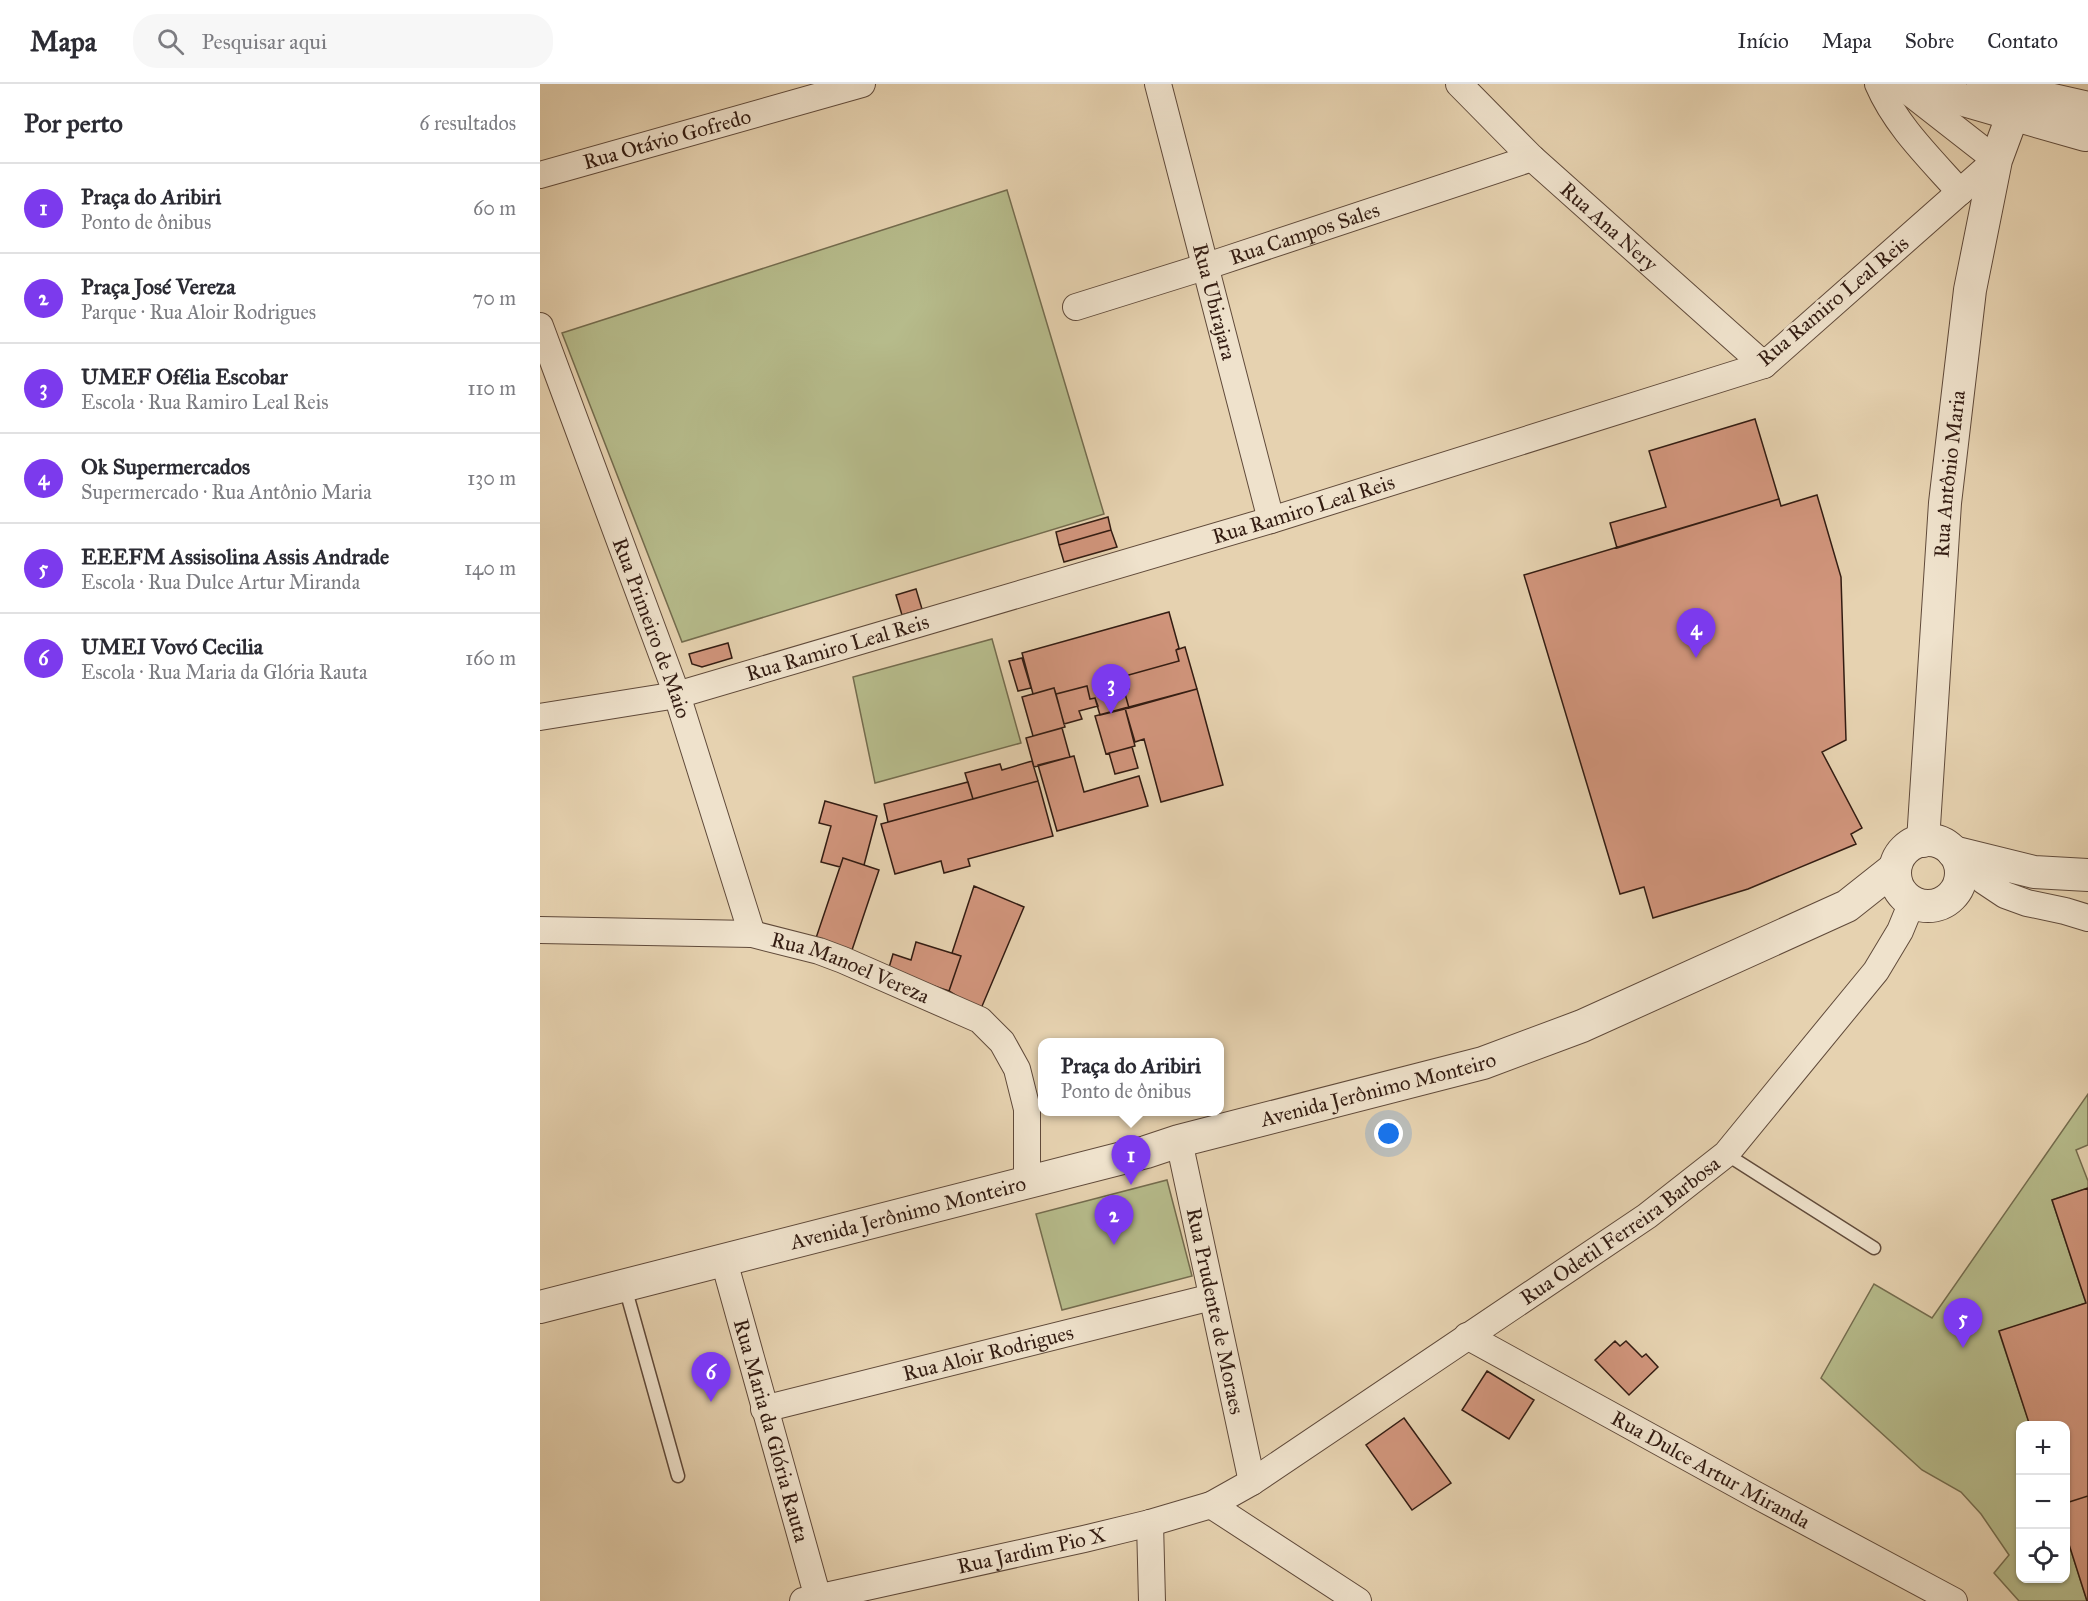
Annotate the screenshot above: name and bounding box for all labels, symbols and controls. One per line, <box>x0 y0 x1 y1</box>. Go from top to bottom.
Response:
search box <box>133 14 553 68</box>
text: Mapa <box>30 24 97 59</box>
icon: search <box>154 25 187 58</box>
text: Pesquisar aqui <box>202 28 327 55</box>
text: Início <box>1738 28 1789 54</box>
text: Mapa <box>1822 28 1872 54</box>
text: Sobre <box>1905 28 1954 54</box>
text: Contato <box>1987 28 2058 54</box>
street label: Rua Otávio Gofredo <box>580 103 754 175</box>
text: Por perto <box>24 107 123 139</box>
text: 6 resultados <box>419 111 516 135</box>
street label: Rua Ana Nery <box>1555 176 1664 278</box>
text: Praça do Aribiri <box>81 183 221 210</box>
text: 1 <box>40 196 47 220</box>
text: 60 m <box>473 196 516 220</box>
street label: Rua Campos Sales <box>1226 197 1383 271</box>
text: Ponto de ônibus <box>81 210 211 234</box>
street label: Rua Ramiro Leal Reis <box>1752 230 1914 372</box>
street label: Rua Ubirajara <box>1187 241 1242 363</box>
text: Praça José Vereza <box>81 273 236 300</box>
text: 2 <box>39 286 48 310</box>
text: 70 m <box>473 286 516 310</box>
text: Parque · Rua Aloir Rodrigues <box>81 300 316 324</box>
text: UMEF Ofélia Escobar <box>81 363 288 390</box>
text: 3 <box>40 376 48 400</box>
text: 110 m <box>468 376 516 400</box>
street label: Rua Antônio Maria <box>1928 389 1971 559</box>
text: Escola · Rua Ramiro Leal Reis <box>81 390 328 414</box>
text: Ok Supermercados <box>81 453 250 480</box>
text: 4 <box>38 466 49 490</box>
text: 130 m <box>467 466 516 490</box>
street label: Rua Ramiro Leal Reis <box>1209 469 1398 550</box>
text: Supermercado · Rua Antônio Maria <box>81 480 372 504</box>
street label: Rua Primeiro de Maio <box>607 534 697 722</box>
text: EEEFM Assisolina Assis Andrade <box>81 543 389 570</box>
text: 5 <box>39 556 48 580</box>
text: 140 m <box>464 556 516 580</box>
text: Escola · Rua Dulce Artur Miranda <box>81 570 360 594</box>
street label: Rua Ramiro Leal Reis <box>743 608 932 687</box>
pin: 4 <box>1676 608 1716 658</box>
text: UMEI Vovó Cecilia <box>81 633 263 660</box>
text: 6 <box>38 646 49 670</box>
text: 160 m <box>465 646 516 670</box>
text: Escola · Rua Maria da Glória Rauta <box>81 660 368 684</box>
pin: 3 <box>1092 664 1130 714</box>
street label: Rua Manoel Vereza <box>768 926 934 1009</box>
popup <box>1038 1038 1224 1116</box>
street label: Avenida Jerônimo Monteiro <box>1257 1046 1500 1133</box>
text: Praça do Aribiri <box>1061 1052 1201 1079</box>
text: Ponto de ônibus <box>1061 1079 1191 1103</box>
your location <box>1374 1119 1403 1148</box>
pin: 1 <box>1112 1136 1150 1185</box>
street label: Rua Odetil Ferreira Barbosa <box>1515 1151 1725 1311</box>
street label: Avenida Jerônimo Monteiro <box>787 1170 1029 1256</box>
pin: 2 <box>1094 1196 1134 1245</box>
street label: Rua Prudente de Moraes <box>1181 1205 1250 1417</box>
pin: 5 <box>1944 1298 1982 1348</box>
street label: Rua Maria da Glória Rauta <box>728 1316 815 1545</box>
street label: Rua Aloir Rodrigues <box>900 1319 1076 1387</box>
pin: 6 <box>692 1352 730 1402</box>
street label: Rua Dulce Artur Miranda <box>1607 1405 1815 1535</box>
map controls <box>2016 1421 2070 1583</box>
button: + <box>2016 1421 2070 1475</box>
button: − <box>2016 1475 2070 1529</box>
street label: Rua Jardim Pio X <box>955 1521 1109 1580</box>
button: locate <box>2016 1529 2070 1583</box>

